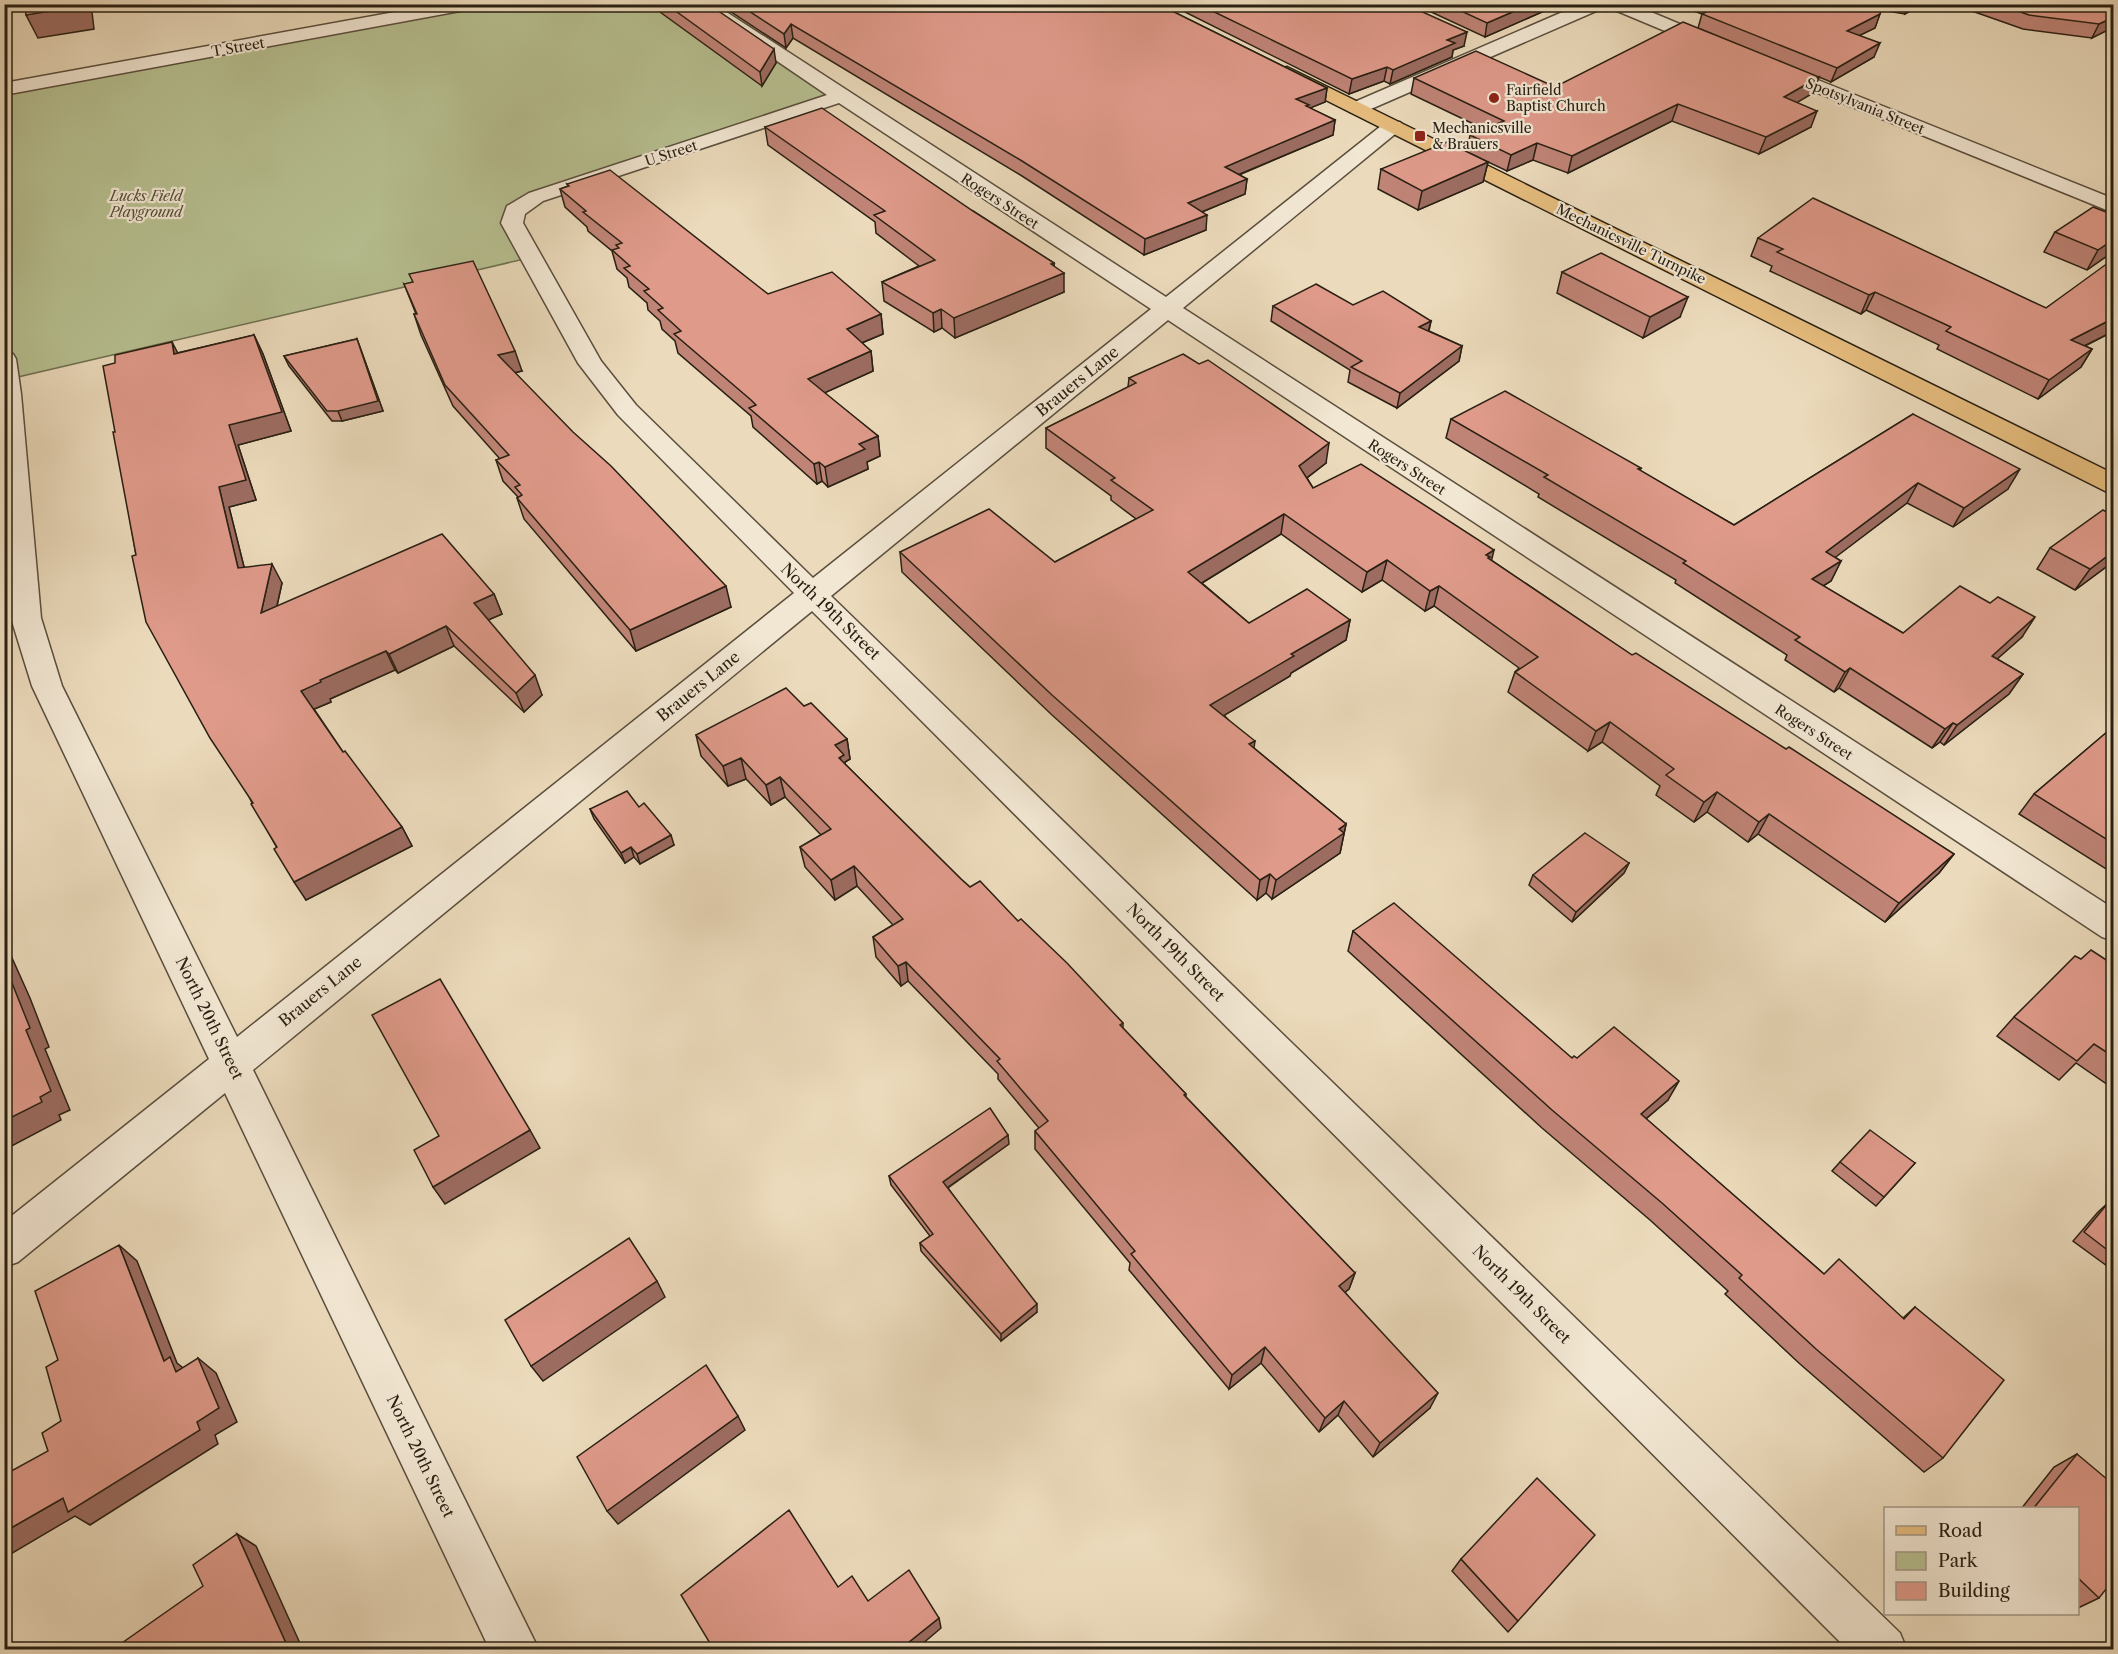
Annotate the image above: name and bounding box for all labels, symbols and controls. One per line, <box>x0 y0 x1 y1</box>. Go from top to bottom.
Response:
street label: T Street <box>210 33 266 61</box>
street label: Spotsylvania Street <box>1803 74 1927 138</box>
place label: Fairfield Baptist Church <box>1506 81 1606 115</box>
marker: Fairfield Baptist Church <box>1487 91 1501 105</box>
place label: Mechanicsville & Brauers <box>1432 119 1532 153</box>
marker: Mechanicsville & Brauers <box>1413 129 1427 143</box>
street label: U Street <box>642 136 700 170</box>
street label: Rogers Street <box>958 169 1042 233</box>
park label: Lucks Field Playground <box>109 187 184 221</box>
street label: Mechanicsville Turnpike <box>1553 200 1709 288</box>
street label: Brauers Lane <box>1031 341 1123 421</box>
street label: Rogers Street <box>1365 435 1449 499</box>
street label: North 19th Street <box>777 558 885 664</box>
street label: Brauers Lane <box>652 646 744 726</box>
street label: Rogers Street <box>1772 700 1856 764</box>
street label: North 19th Street <box>1123 899 1230 1006</box>
street label: Brauers Lane <box>274 951 366 1031</box>
street label: North 20th Street <box>172 953 248 1083</box>
street label: North 19th Street <box>1469 1241 1576 1348</box>
street label: North 20th Street <box>383 1391 459 1521</box>
legend <box>1884 1507 2079 1615</box>
text: Road <box>1938 1520 1983 1542</box>
text: Park <box>1938 1550 1979 1572</box>
text: Building <box>1938 1580 2010 1602</box>

